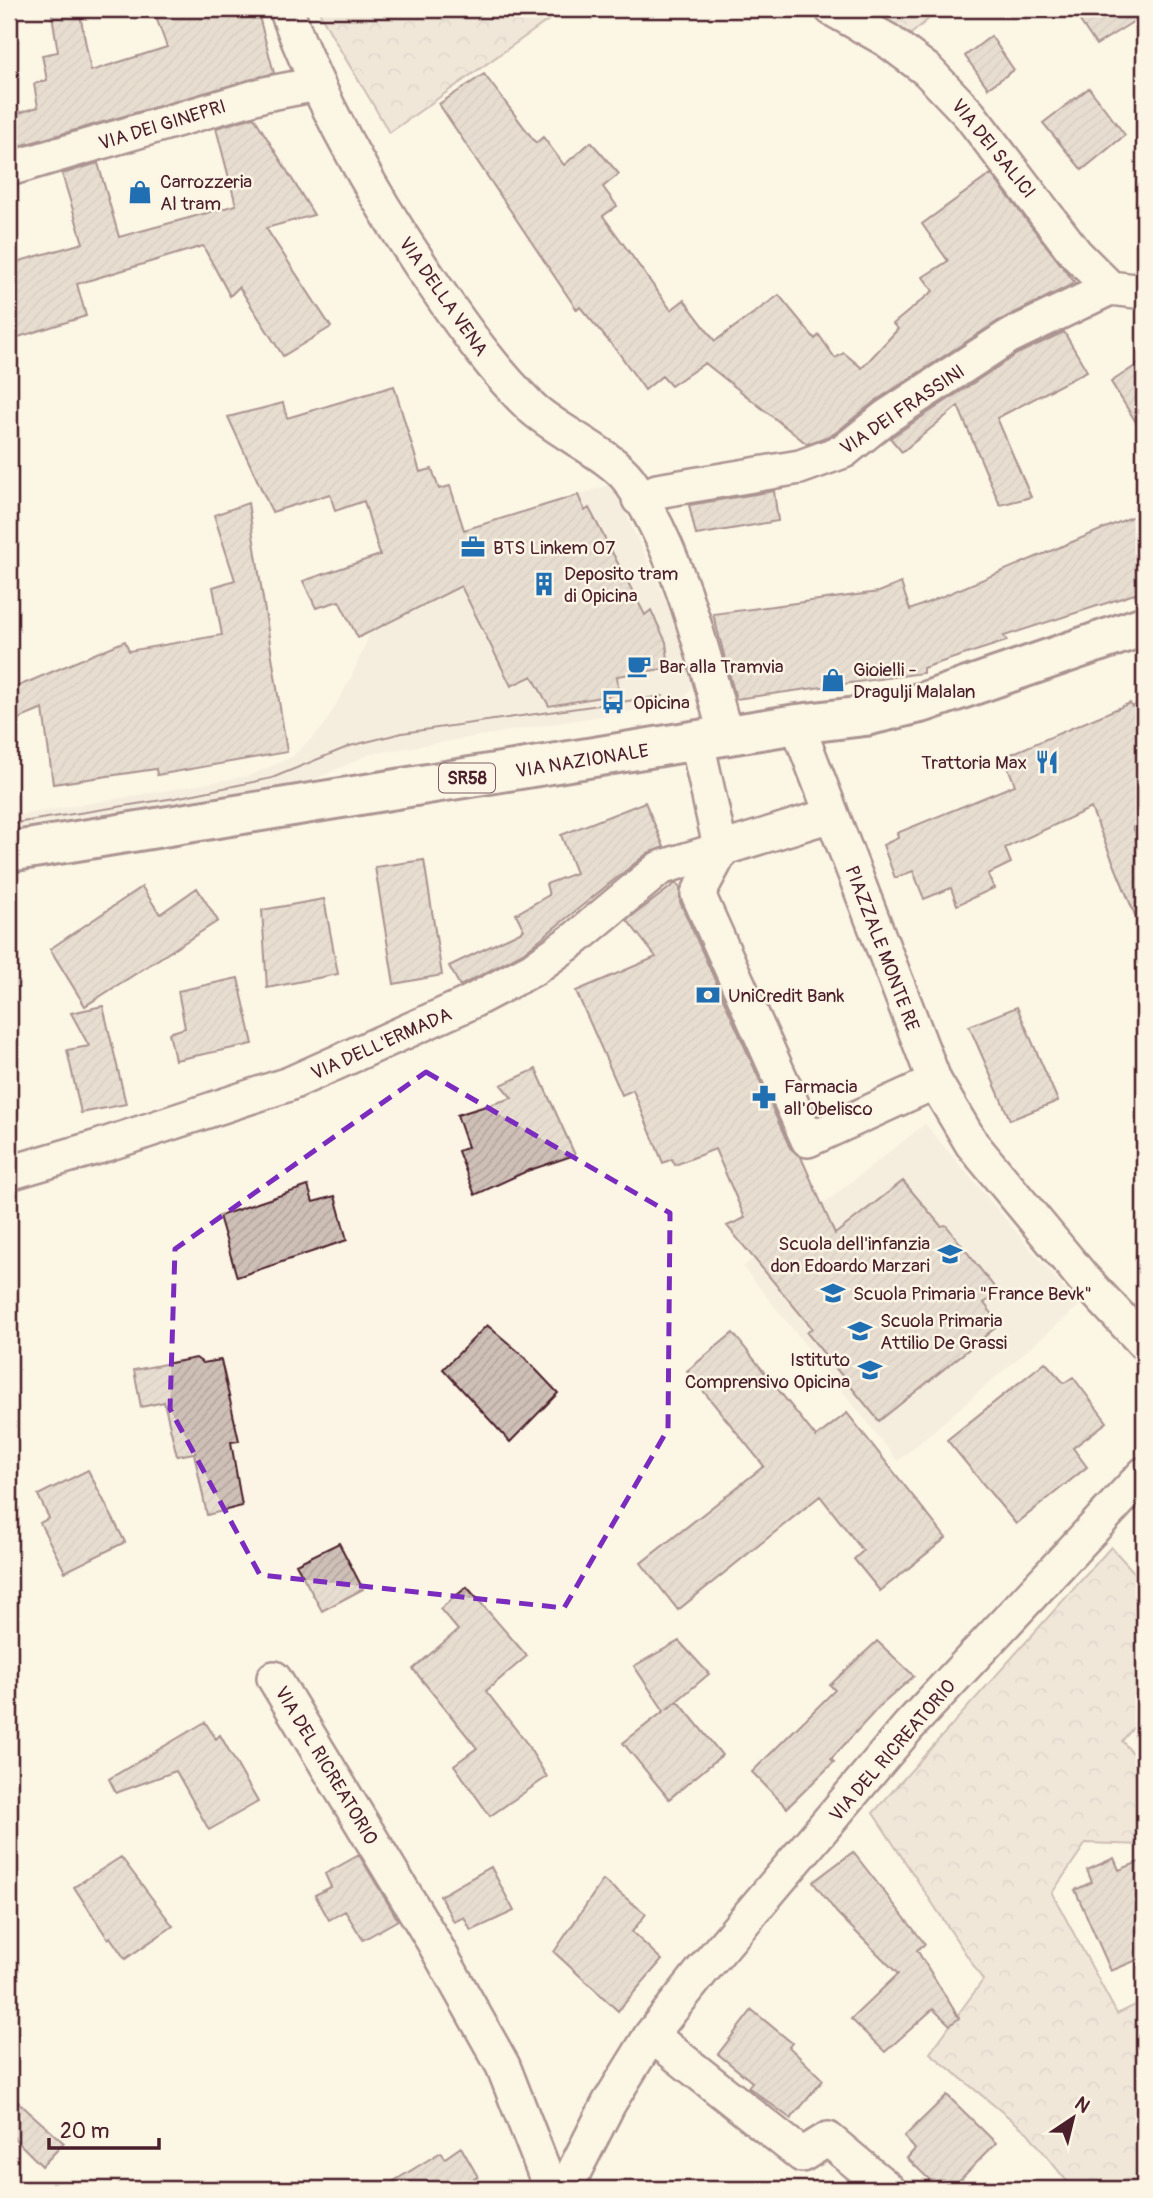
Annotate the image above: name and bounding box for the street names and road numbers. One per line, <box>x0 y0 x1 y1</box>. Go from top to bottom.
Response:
street label: VIA DEI GINEPRI <box>96 94 229 156</box>
street label: VIA DEI SALICI <box>946 94 1041 203</box>
street label: VIA DELLA VENA <box>393 232 493 361</box>
street label: VIA DEI FRASSINI <box>836 359 969 460</box>
street label: VIA NAZIONALE <box>514 739 651 783</box>
road number: SR58 <box>439 764 495 792</box>
street label: PIAZZALE MONTE RE <box>839 862 925 1035</box>
street label: VIA DELL'ERMADA <box>307 1002 455 1086</box>
street label: VIA DEL RICREATORIO <box>824 1675 961 1827</box>
street label: VIA DEL RICREATORIO <box>269 1682 383 1849</box>

